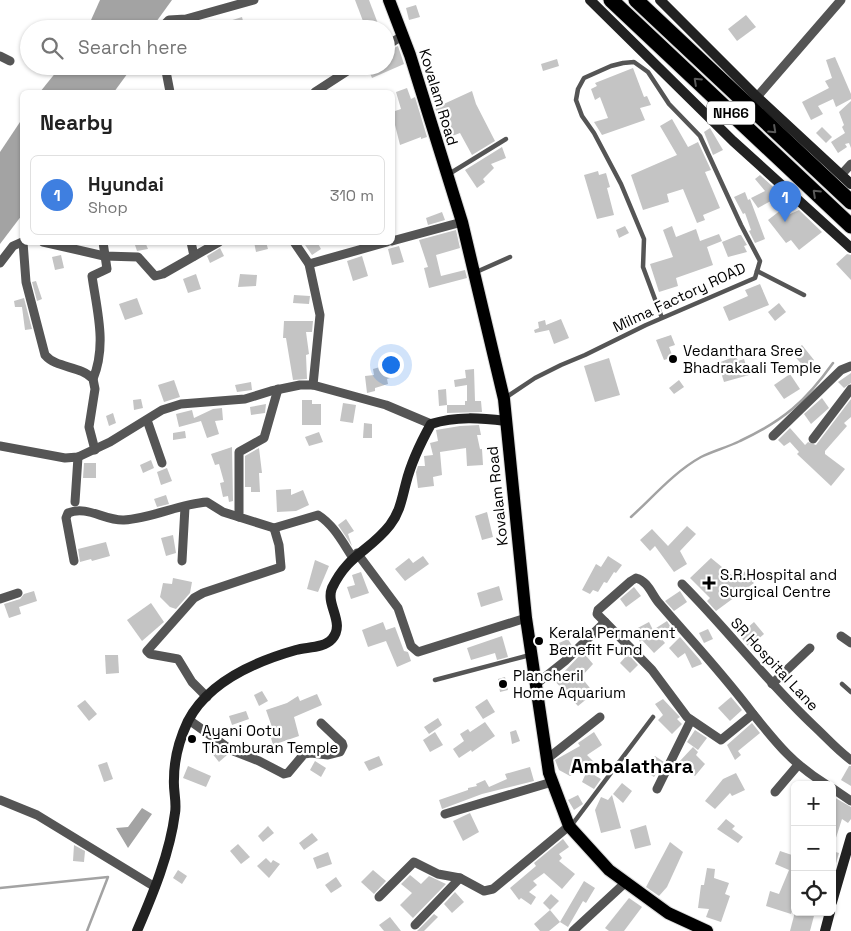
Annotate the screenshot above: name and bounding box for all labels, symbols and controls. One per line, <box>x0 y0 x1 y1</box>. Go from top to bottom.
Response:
search box <box>20 20 395 75</box>
icon: search <box>38 34 66 62</box>
text: Search here <box>78 35 188 60</box>
street label: Kovalam Road <box>415 46 463 148</box>
one-way arrow <box>694 78 703 87</box>
road number: NH66 <box>707 102 755 125</box>
text: Nearby <box>40 109 113 136</box>
one-way arrow <box>767 124 776 133</box>
text: Hyundai <box>88 172 164 197</box>
pin: 1 <box>769 181 801 222</box>
text: 1 <box>53 185 61 206</box>
text: 310 m <box>330 185 374 206</box>
one-way arrow <box>812 190 821 199</box>
text: Shop <box>88 197 128 218</box>
street label: Milma Factory ROAD <box>610 258 748 336</box>
place label: Vedanthara Sree Bhadrakaali Temple <box>683 341 822 377</box>
your location <box>378 352 404 378</box>
marker: Vedanthara Sree Bhadrakaali Temple <box>667 353 679 365</box>
street label: Kovalam Road <box>482 445 512 547</box>
place label: S.R.Hospital and Surgical Centre <box>720 565 837 601</box>
marker: S.R.Hospital and Surgical Centre <box>702 576 716 590</box>
street label: SR Hospital Lane <box>727 613 823 715</box>
place label: Kerala Permanent Benefit Fund <box>549 623 676 659</box>
marker: Kerala Permanent Benefit Fund <box>533 635 545 647</box>
place label: Plancheril Home Aquarium <box>513 666 626 702</box>
marker: Plancheril Home Aquarium <box>497 678 509 690</box>
place label: Ayani Ootu Thamburan Temple <box>202 721 338 757</box>
marker: Ayani Ootu Thamburan Temple <box>186 733 198 745</box>
district label: Ambalathara <box>571 753 694 779</box>
map controls <box>791 781 836 916</box>
button: + <box>791 781 836 826</box>
button: − <box>791 826 836 871</box>
button: locate <box>791 871 836 916</box>

